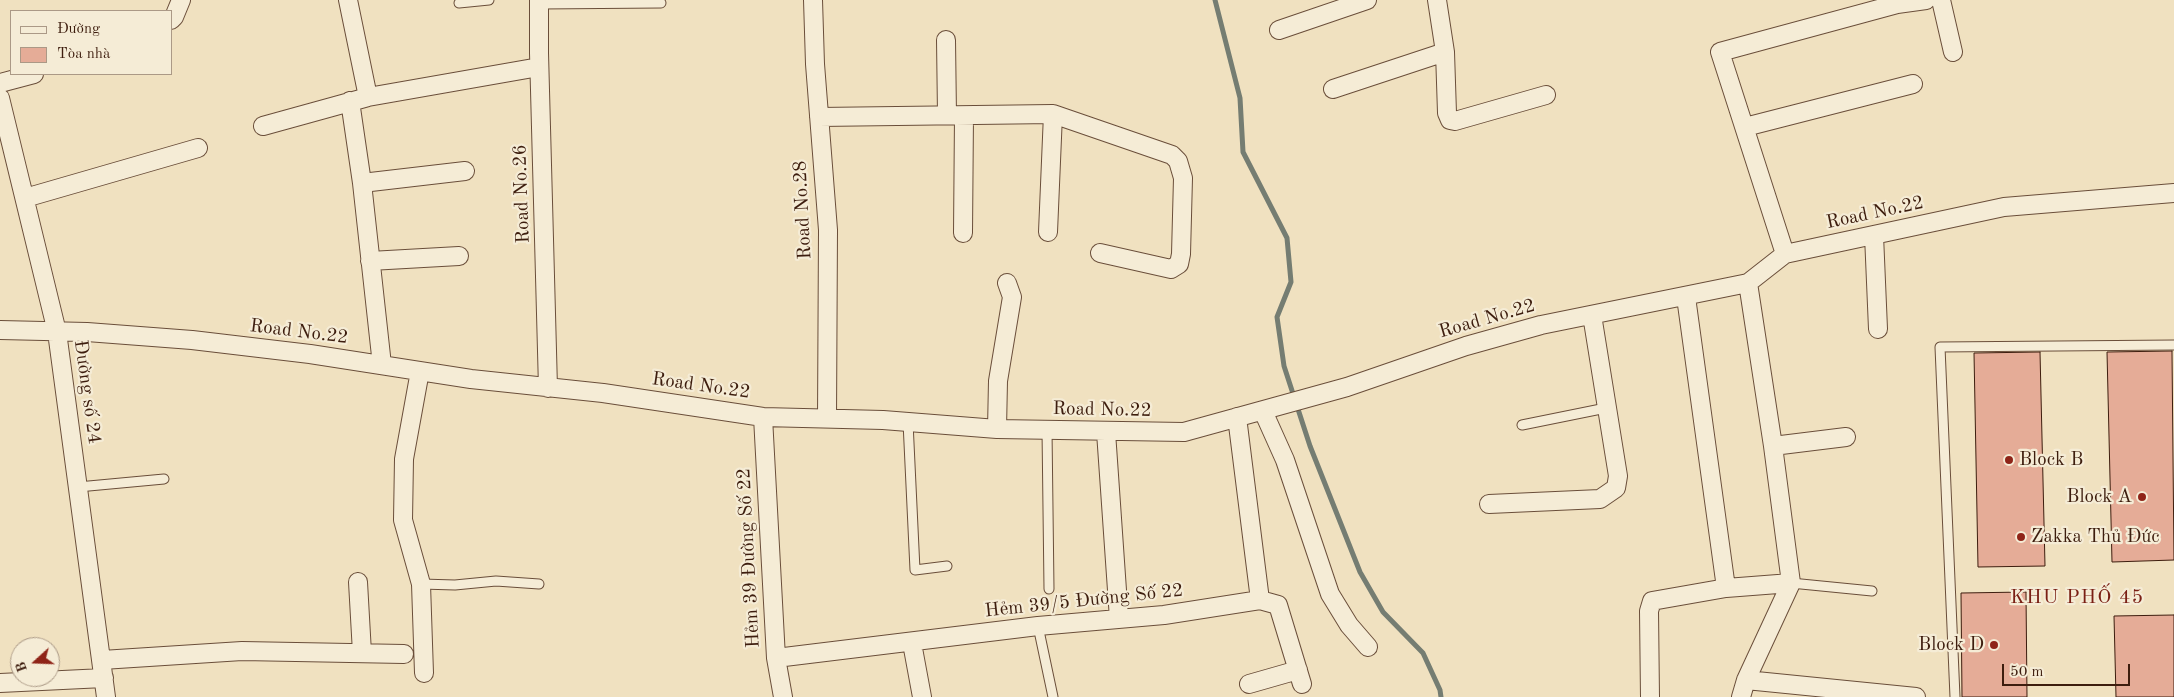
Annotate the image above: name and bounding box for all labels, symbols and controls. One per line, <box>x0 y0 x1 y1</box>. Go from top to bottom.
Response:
legend <box>10 10 172 75</box>
text: Đường <box>57 22 100 37</box>
text: Tòa nhà <box>57 47 110 62</box>
street label: Road No.26 <box>509 144 535 244</box>
street label: Road No.28 <box>789 160 817 260</box>
street label: Road No.22 <box>1824 192 1926 234</box>
street label: Road No.22 <box>1436 294 1538 344</box>
street label: Road No.22 <box>248 315 350 349</box>
street label: Đường số 24 <box>68 338 106 446</box>
street label: Road No.22 <box>650 368 752 404</box>
street label: Road No.22 <box>1052 398 1152 422</box>
place label: Block B <box>2019 449 2083 471</box>
marker: Block B <box>2003 454 2015 466</box>
street label: Hẻm 39 Đường Số 22 <box>733 468 765 648</box>
place label: Block A <box>2066 486 2132 508</box>
marker: Block A <box>2136 491 2148 503</box>
place label: Zakka Thủ Đức <box>2031 526 2160 548</box>
marker: Zakka Thủ Đức <box>2015 531 2027 543</box>
street label: Hẻm 39/5 Đường Số 22 <box>984 579 1184 623</box>
district label: KHU PHỐ 45 <box>2009 586 2145 610</box>
place label: Block D <box>1918 634 1984 656</box>
north arrow <box>10 637 60 687</box>
marker: Block D <box>1988 639 2000 651</box>
scale bar <box>2004 654 2132 686</box>
text: B <box>14 660 30 674</box>
text: 50 m <box>2010 665 2044 680</box>

